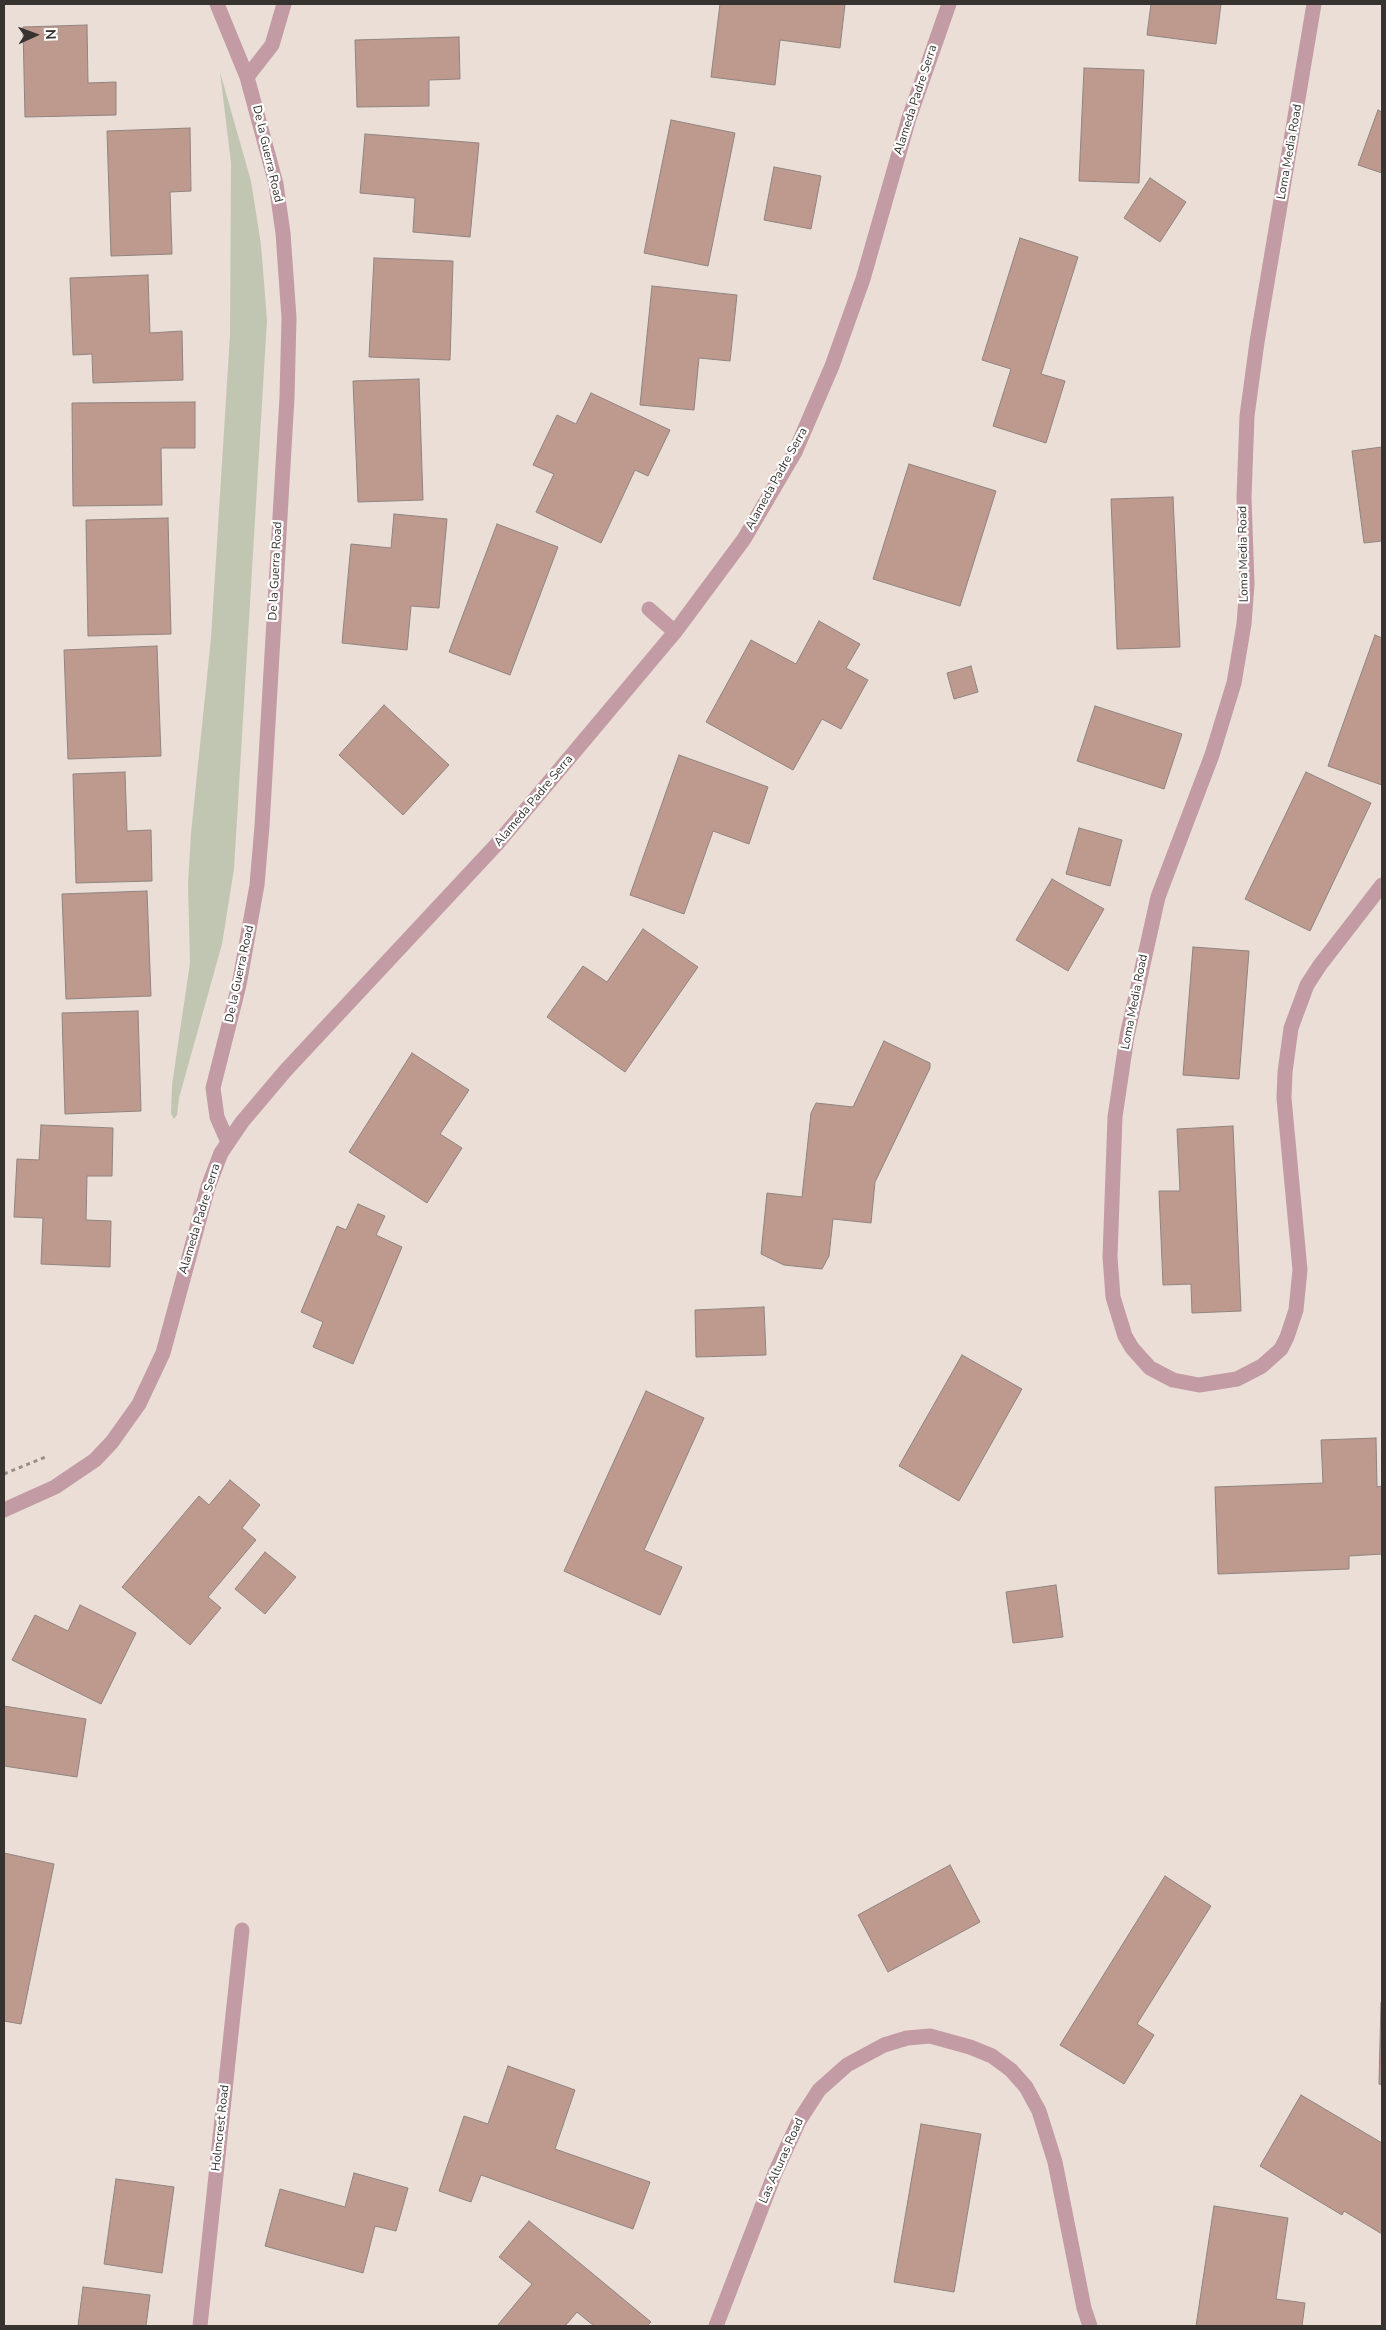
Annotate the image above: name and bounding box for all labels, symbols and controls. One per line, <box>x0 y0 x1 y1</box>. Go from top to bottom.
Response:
north arrow <box>10 10 60 60</box>
text: N <box>41 29 60 40</box>
street label: Alameda Padre Serra <box>891 43 941 157</box>
street label: Loma Media Road <box>1275 103 1305 201</box>
street label: De la Guerra Road <box>249 104 285 204</box>
street label: Alameda Padre Serra <box>743 425 811 533</box>
street label: Loma Media Road <box>1236 506 1252 602</box>
street label: De la Guerra Road <box>266 521 286 621</box>
street label: Alameda Padre Serra <box>492 752 576 850</box>
street label: De la Guerra Road <box>223 924 257 1024</box>
street label: Loma Media Road <box>1119 953 1151 1051</box>
street label: Alameda Padre Serra <box>176 1162 224 1276</box>
street label: Holmcrest Road <box>209 2084 233 2172</box>
street label: Las Alturas Road <box>757 2116 807 2206</box>

